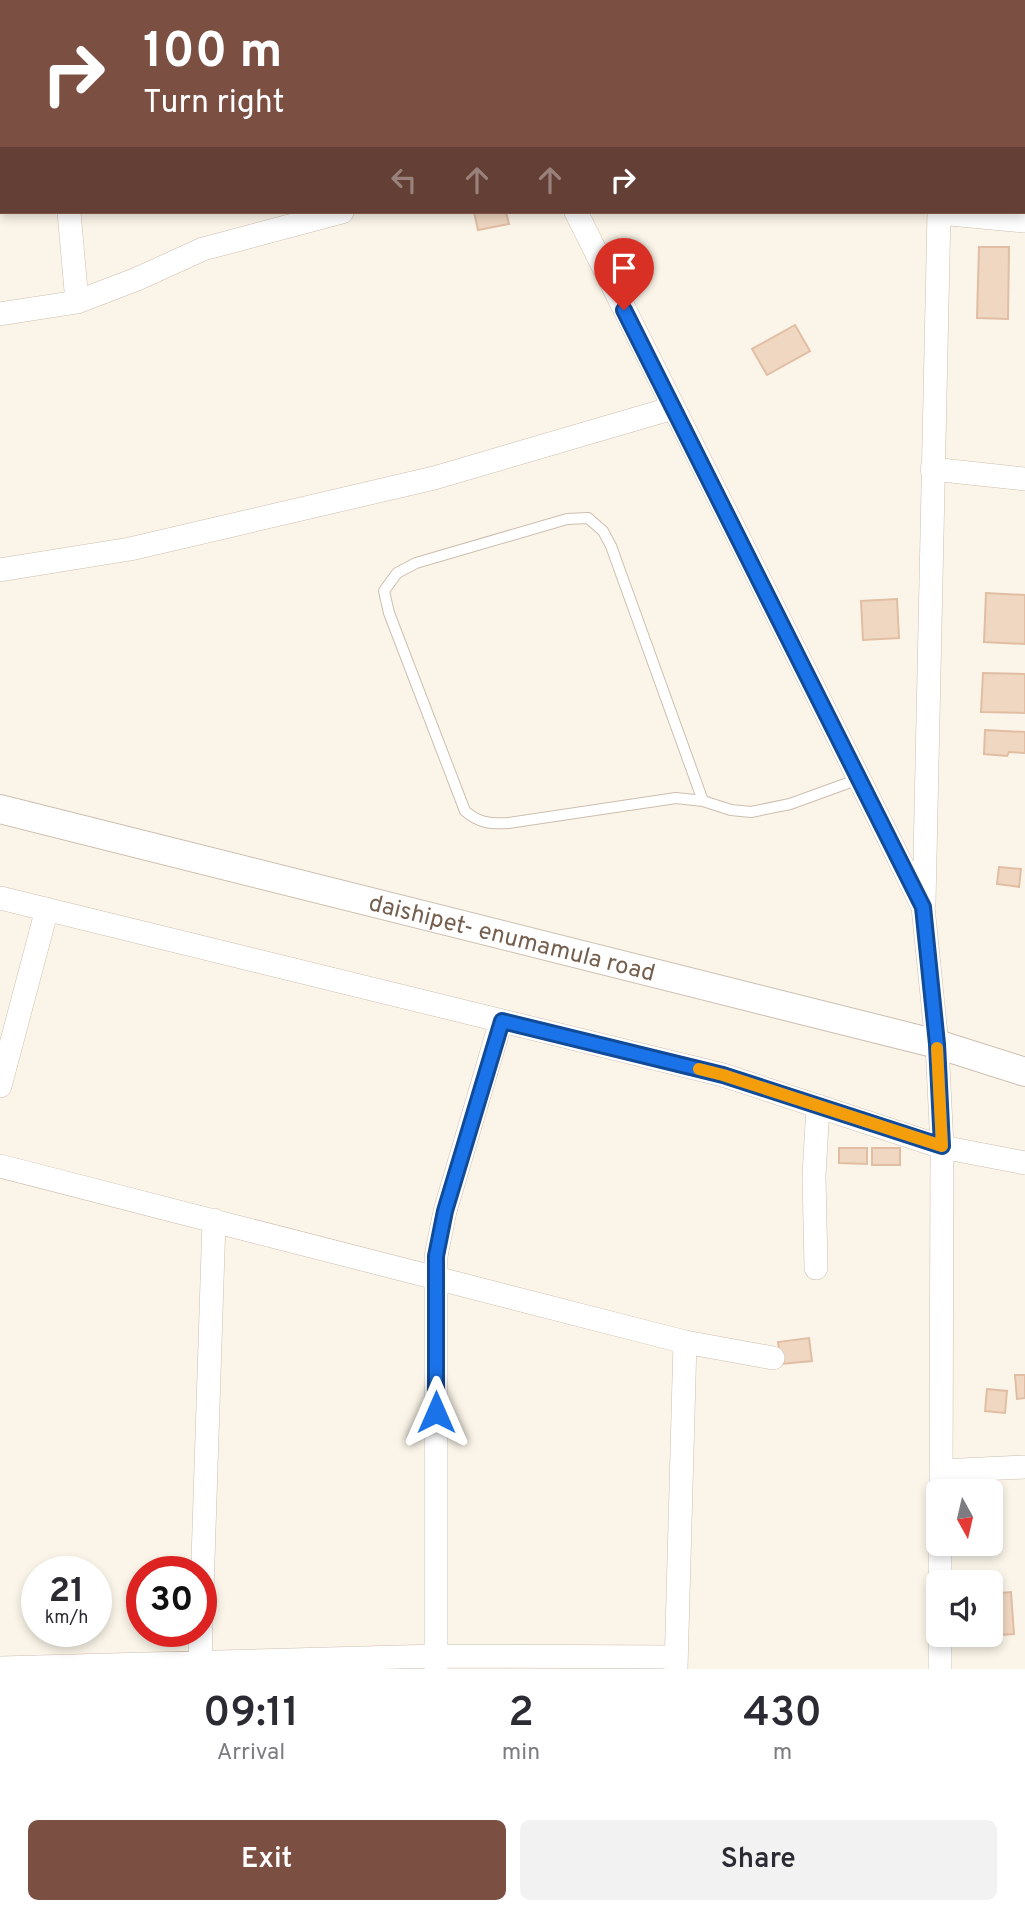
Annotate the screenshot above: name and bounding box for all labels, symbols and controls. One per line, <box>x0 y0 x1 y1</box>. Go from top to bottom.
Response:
text: 100 m <box>143 23 282 85</box>
icon: right <box>28 28 119 119</box>
text: Turn right <box>143 84 285 124</box>
icon: left <box>385 161 423 199</box>
icon: ahead <box>458 161 496 199</box>
icon: ahead <box>531 161 569 199</box>
icon: right <box>604 161 642 199</box>
pin <box>594 238 654 310</box>
icon: arrive <box>605 249 643 287</box>
street label: daishipet- enumamula road <box>365 889 658 990</box>
position arrow <box>399 1375 473 1449</box>
north arrow <box>926 1479 1003 1556</box>
map controls <box>926 1479 1003 1647</box>
speed limit sign: 30 <box>126 1556 217 1647</box>
text: 21 <box>49 1570 84 1614</box>
button: sound <box>926 1570 1003 1647</box>
text: km/h <box>45 1607 88 1630</box>
text: 09:11 <box>203 1688 299 1741</box>
text: 2 <box>508 1688 534 1741</box>
text: 430 <box>743 1688 822 1741</box>
text: Arrival <box>217 1739 285 1768</box>
text: min <box>502 1739 540 1768</box>
text: m <box>773 1739 792 1768</box>
button: Exit <box>28 1820 506 1900</box>
button: Share <box>520 1820 997 1900</box>

